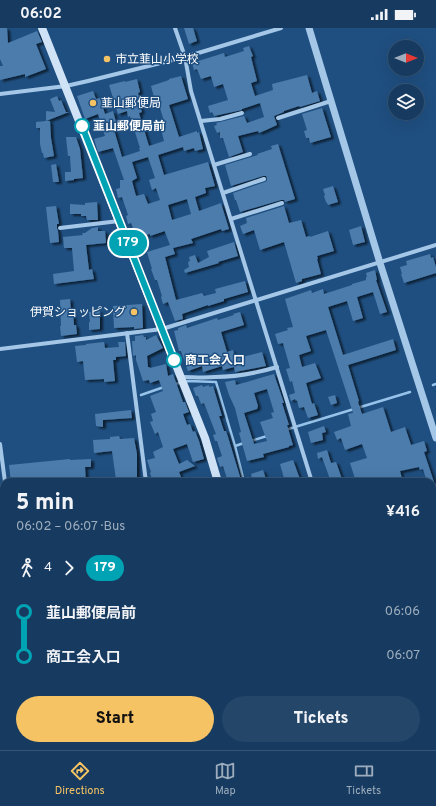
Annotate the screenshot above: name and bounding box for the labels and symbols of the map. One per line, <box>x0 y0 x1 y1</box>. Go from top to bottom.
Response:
north arrow <box>388 40 424 76</box>
place label: 市立韮山小学校 <box>115 52 199 68</box>
marker: 市立韮山小学校 <box>102 54 112 64</box>
place label: 韮山郵便局 <box>101 96 161 112</box>
marker: 韮山郵便局 <box>88 98 98 108</box>
marker: 韮山郵便局前 <box>74 118 90 134</box>
place label: 韮山郵便局前 <box>93 119 165 135</box>
line badge: 179 <box>105 230 151 256</box>
place label: 伊賀ショッピング <box>30 305 126 321</box>
marker: 伊賀ショッピング <box>129 307 139 317</box>
marker: 商工会入口 <box>166 352 182 368</box>
place label: 商工会入口 <box>185 353 245 369</box>

